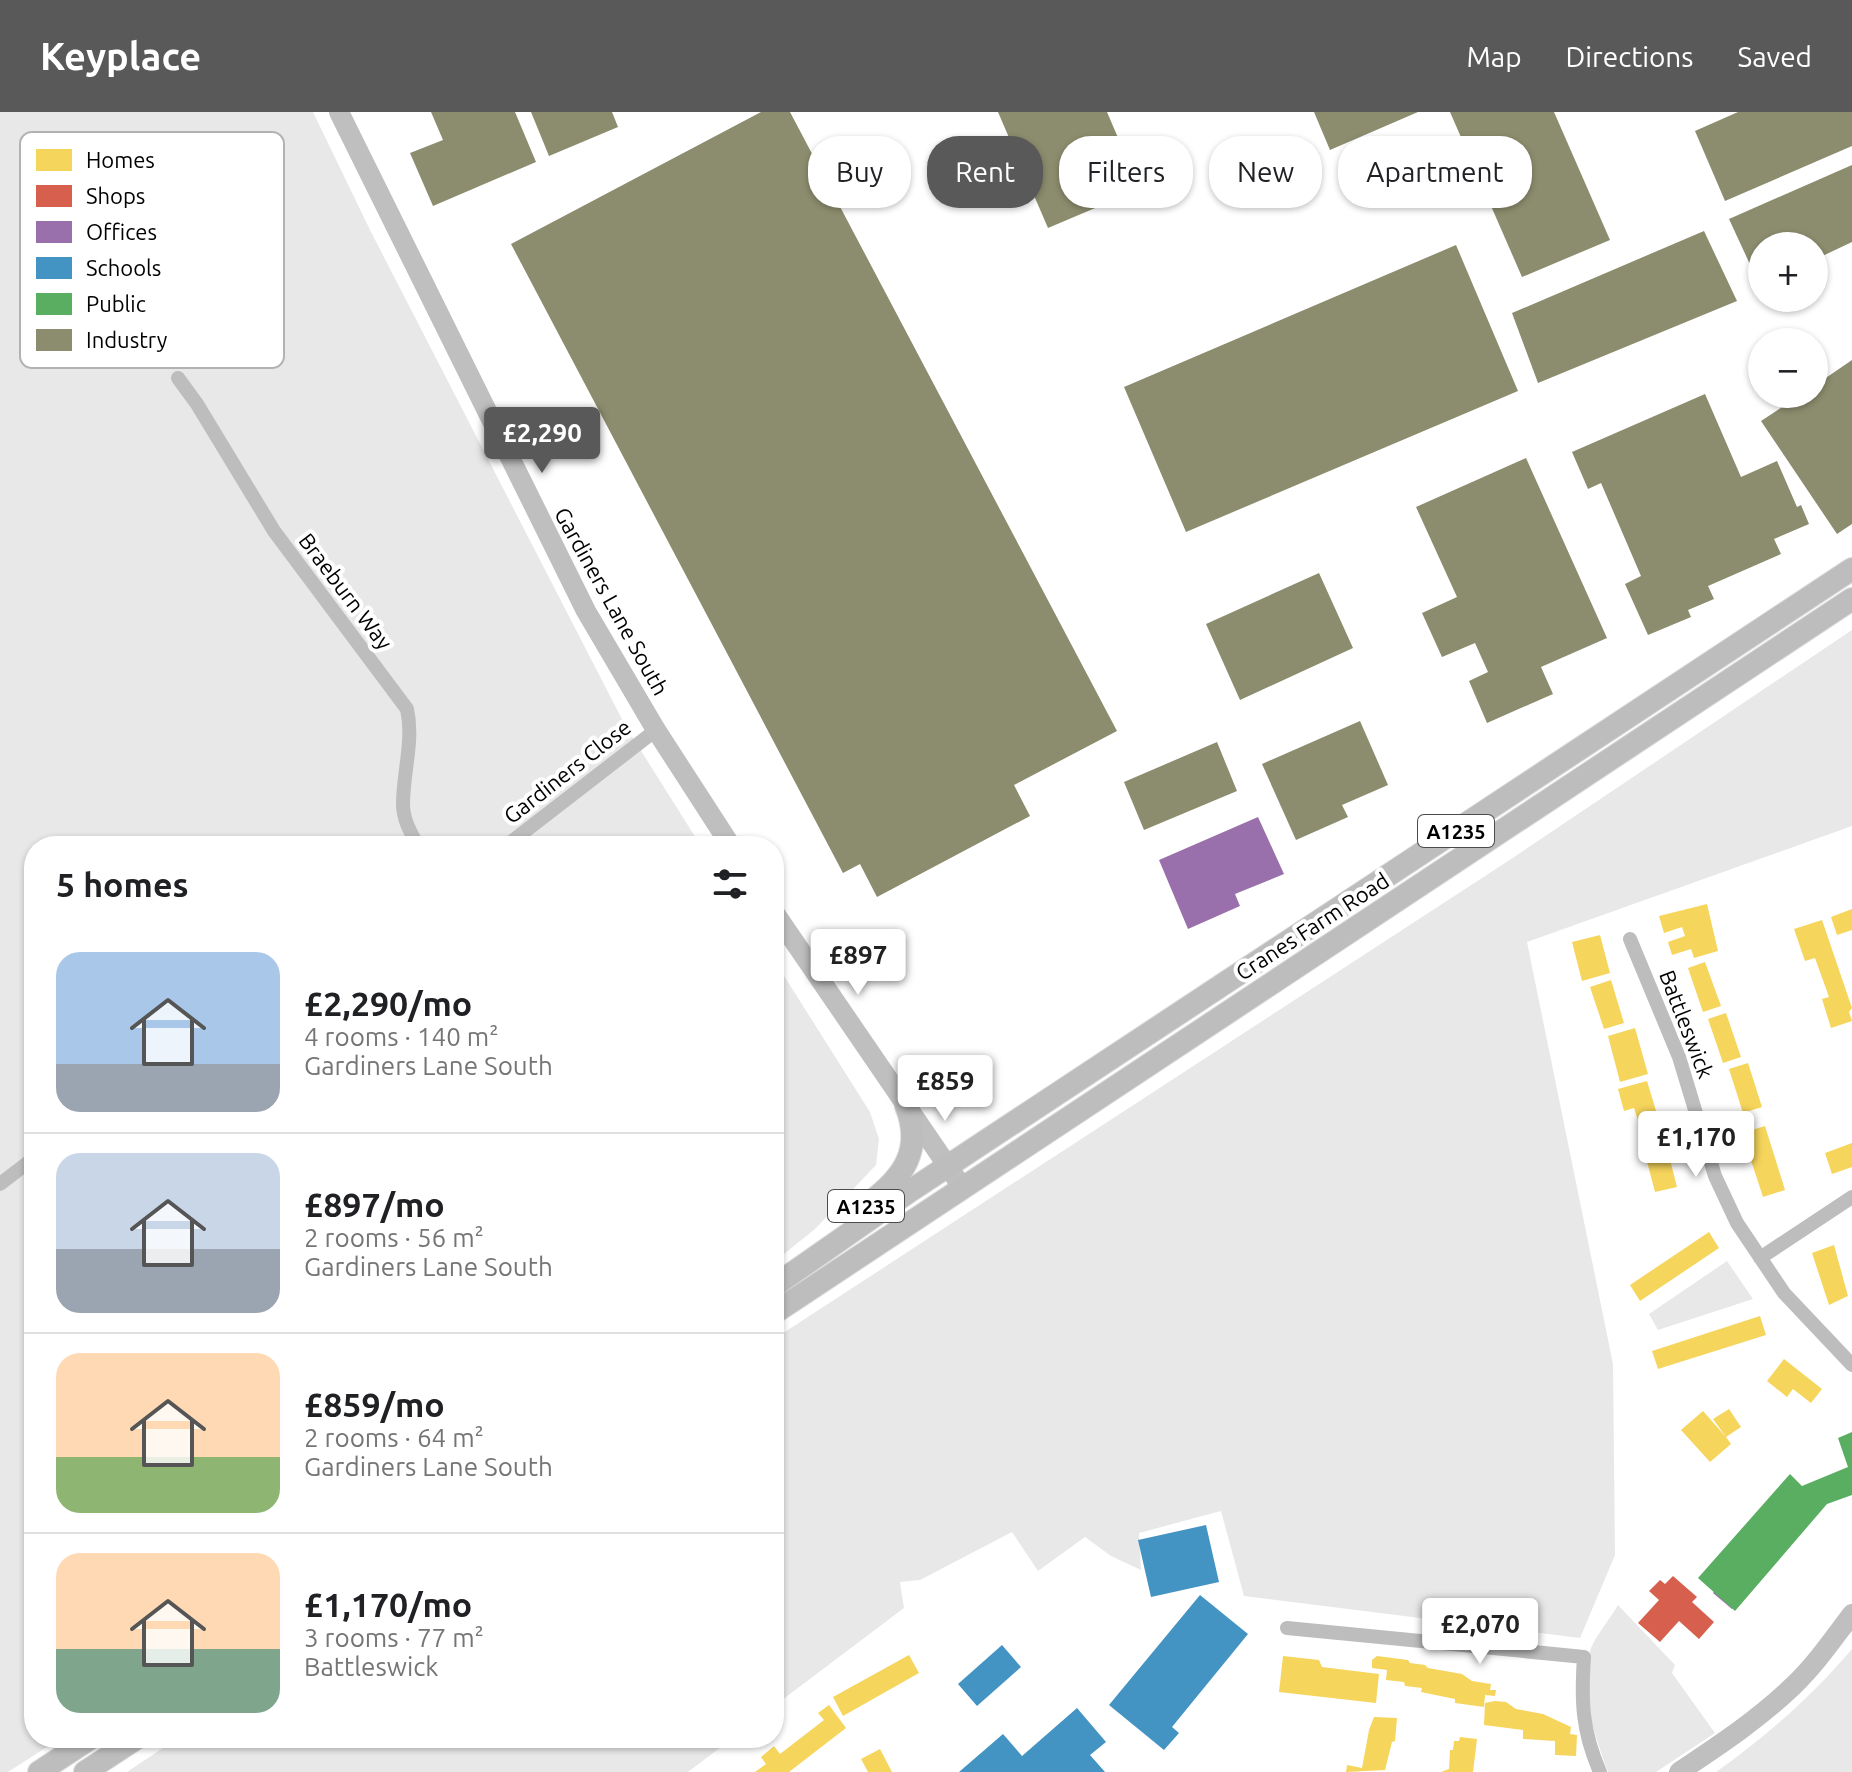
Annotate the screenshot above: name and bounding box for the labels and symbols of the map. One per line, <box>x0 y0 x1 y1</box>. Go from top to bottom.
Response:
legend <box>20 132 284 368</box>
text: Homes <box>86 147 155 172</box>
text: Shops <box>86 183 145 208</box>
text: Offices <box>86 219 157 244</box>
text: Schools <box>86 255 161 280</box>
text: Public <box>86 291 146 316</box>
text: Industry <box>86 327 168 352</box>
pin: £2,290 <box>477 407 607 475</box>
street label: Gardiners Lane South <box>550 503 674 699</box>
street label: Braeburn Way <box>294 528 398 654</box>
street label: Gardiners Close <box>499 714 635 828</box>
road number: A1235 <box>1418 815 1494 847</box>
street label: Cranes Farm Road <box>1231 867 1393 985</box>
pin: £897 <box>811 929 905 997</box>
street label: Battleswick <box>1655 966 1719 1082</box>
pin: £859 <box>898 1055 992 1123</box>
pin: £1,170 <box>1631 1111 1761 1179</box>
road number: A1235 <box>828 1190 904 1222</box>
pin: £2,070 <box>1415 1598 1545 1666</box>

